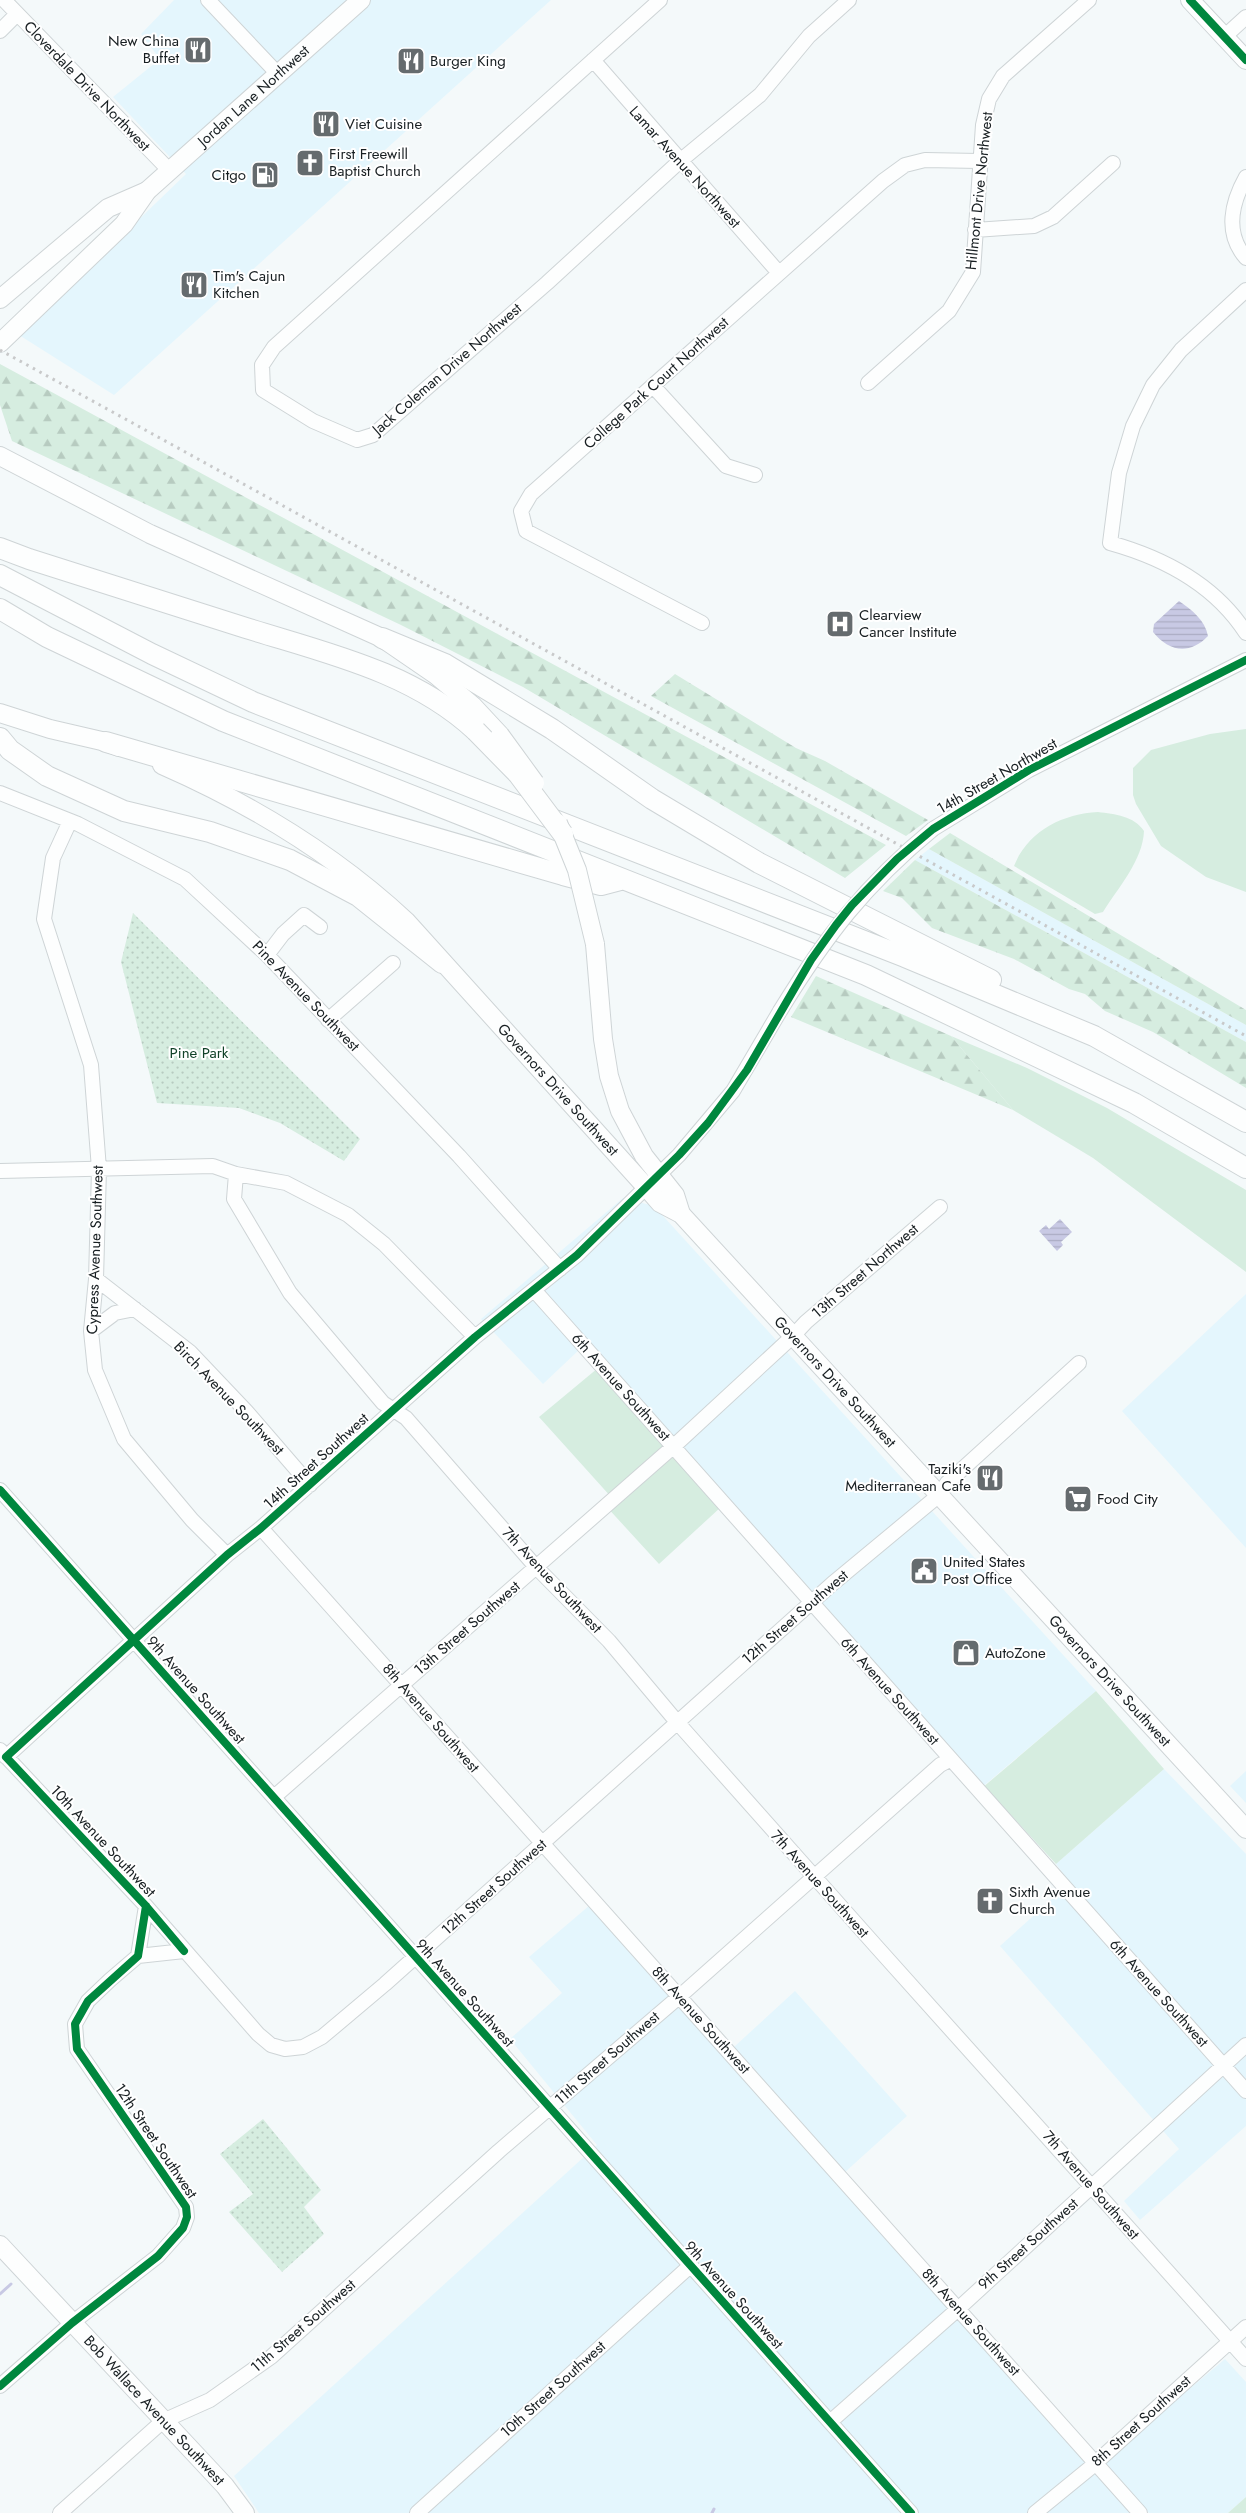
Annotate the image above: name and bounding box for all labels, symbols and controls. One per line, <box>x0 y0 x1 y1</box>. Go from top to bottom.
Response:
street label: Cloverdale Drive Northwest <box>19 16 156 156</box>
place label: New China Buffet <box>108 30 179 69</box>
restaurant icon: New China Buffet <box>183 35 213 65</box>
street label: Jordan Lane Northwest <box>191 40 315 153</box>
restaurant icon: Burger King <box>396 46 426 76</box>
place label: Burger King <box>430 50 506 72</box>
street label: Lamar Avenue Northwest <box>624 101 746 233</box>
restaurant icon: Viet Cuisine <box>311 109 341 139</box>
street label: Hillmont Drive Northwest <box>960 110 998 271</box>
place label: Viet Cuisine <box>345 113 422 135</box>
place label: First Freewill Baptist Church <box>329 143 421 182</box>
church icon: First Freewill Baptist Church <box>295 148 325 178</box>
fuel station icon: Citgo <box>250 160 280 190</box>
place label: Citgo <box>211 164 246 186</box>
place label: Tim's Cajun Kitchen <box>213 265 285 304</box>
restaurant icon: Tim's Cajun Kitchen <box>179 270 209 300</box>
street label: Jack Coleman Drive Northwest <box>366 298 527 441</box>
street label: College Park Court Northwest <box>579 312 734 454</box>
place label: Clearview Cancer Institute <box>859 604 957 643</box>
hospital icon: Clearview Cancer Institute <box>825 609 855 639</box>
street label: 14th Street Northwest <box>933 732 1062 819</box>
street label: Pine Avenue Southwest <box>247 936 365 1057</box>
street label: Governors Drive Southwest <box>492 1018 624 1161</box>
park label: Pine Park <box>170 1042 229 1064</box>
street label: Cypress Avenue Southwest <box>81 1165 109 1335</box>
street label: 13th Street Northwest <box>807 1218 923 1324</box>
street label: Governors Drive Southwest <box>769 1311 902 1453</box>
street label: 6th Avenue Southwest <box>566 1328 676 1446</box>
street label: Birch Avenue Southwest <box>169 1336 290 1460</box>
street label: 14th Street Southwest <box>259 1407 374 1514</box>
place label: Taziki's Mediterranean Cafe <box>845 1458 971 1497</box>
restaurant icon: Taziki's Mediterranean Cafe <box>975 1463 1005 1493</box>
supermarket icon: Food City <box>1063 1484 1093 1514</box>
place label: Food City <box>1097 1488 1158 1510</box>
street label: 7th Avenue Southwest <box>497 1522 607 1638</box>
place label: United States Post Office <box>943 1551 1025 1590</box>
public building icon: United States Post Office <box>909 1556 939 1586</box>
street label: 12th Street Southwest <box>737 1564 853 1669</box>
street label: 13th Street Southwest <box>409 1575 525 1680</box>
street label: Governors Drive Southwest <box>1044 1610 1176 1752</box>
street label: 9th Avenue Southwest <box>141 1631 251 1749</box>
street label: 6th Avenue Southwest <box>835 1632 945 1750</box>
shop icon: AutoZone <box>951 1638 981 1668</box>
place label: AutoZone <box>985 1642 1046 1664</box>
street label: 8th Avenue Southwest <box>377 1659 485 1778</box>
street label: 10th Avenue Southwest <box>45 1780 161 1902</box>
street label: 7th Avenue Southwest <box>766 1825 875 1943</box>
street label: 12th Street Southwest <box>437 1834 552 1940</box>
place label: Sixth Avenue Church <box>1009 1881 1090 1920</box>
church icon: Sixth Avenue Church <box>975 1886 1005 1916</box>
street label: 9th Avenue Southwest <box>410 1934 520 2052</box>
street label: 6th Avenue Southwest <box>1104 1934 1214 2052</box>
street label: 8th Avenue Southwest <box>647 1961 756 2079</box>
street label: 11th Street Southwest <box>550 2006 665 2110</box>
street label: 12th Street Southwest <box>109 2079 203 2203</box>
street label: 7th Avenue Southwest <box>1037 2126 1145 2245</box>
street label: 9th Street Southwest <box>973 2193 1083 2295</box>
street label: 9th Avenue Southwest <box>679 2236 789 2354</box>
street label: 8th Avenue Southwest <box>917 2263 1026 2381</box>
street label: 11th Street Southwest <box>246 2274 361 2378</box>
street label: Bob Wallace Avenue Southwest <box>79 2330 230 2490</box>
street label: 10th Street Southwest <box>495 2335 611 2442</box>
street label: 8th Street Southwest <box>1086 2370 1196 2472</box>

